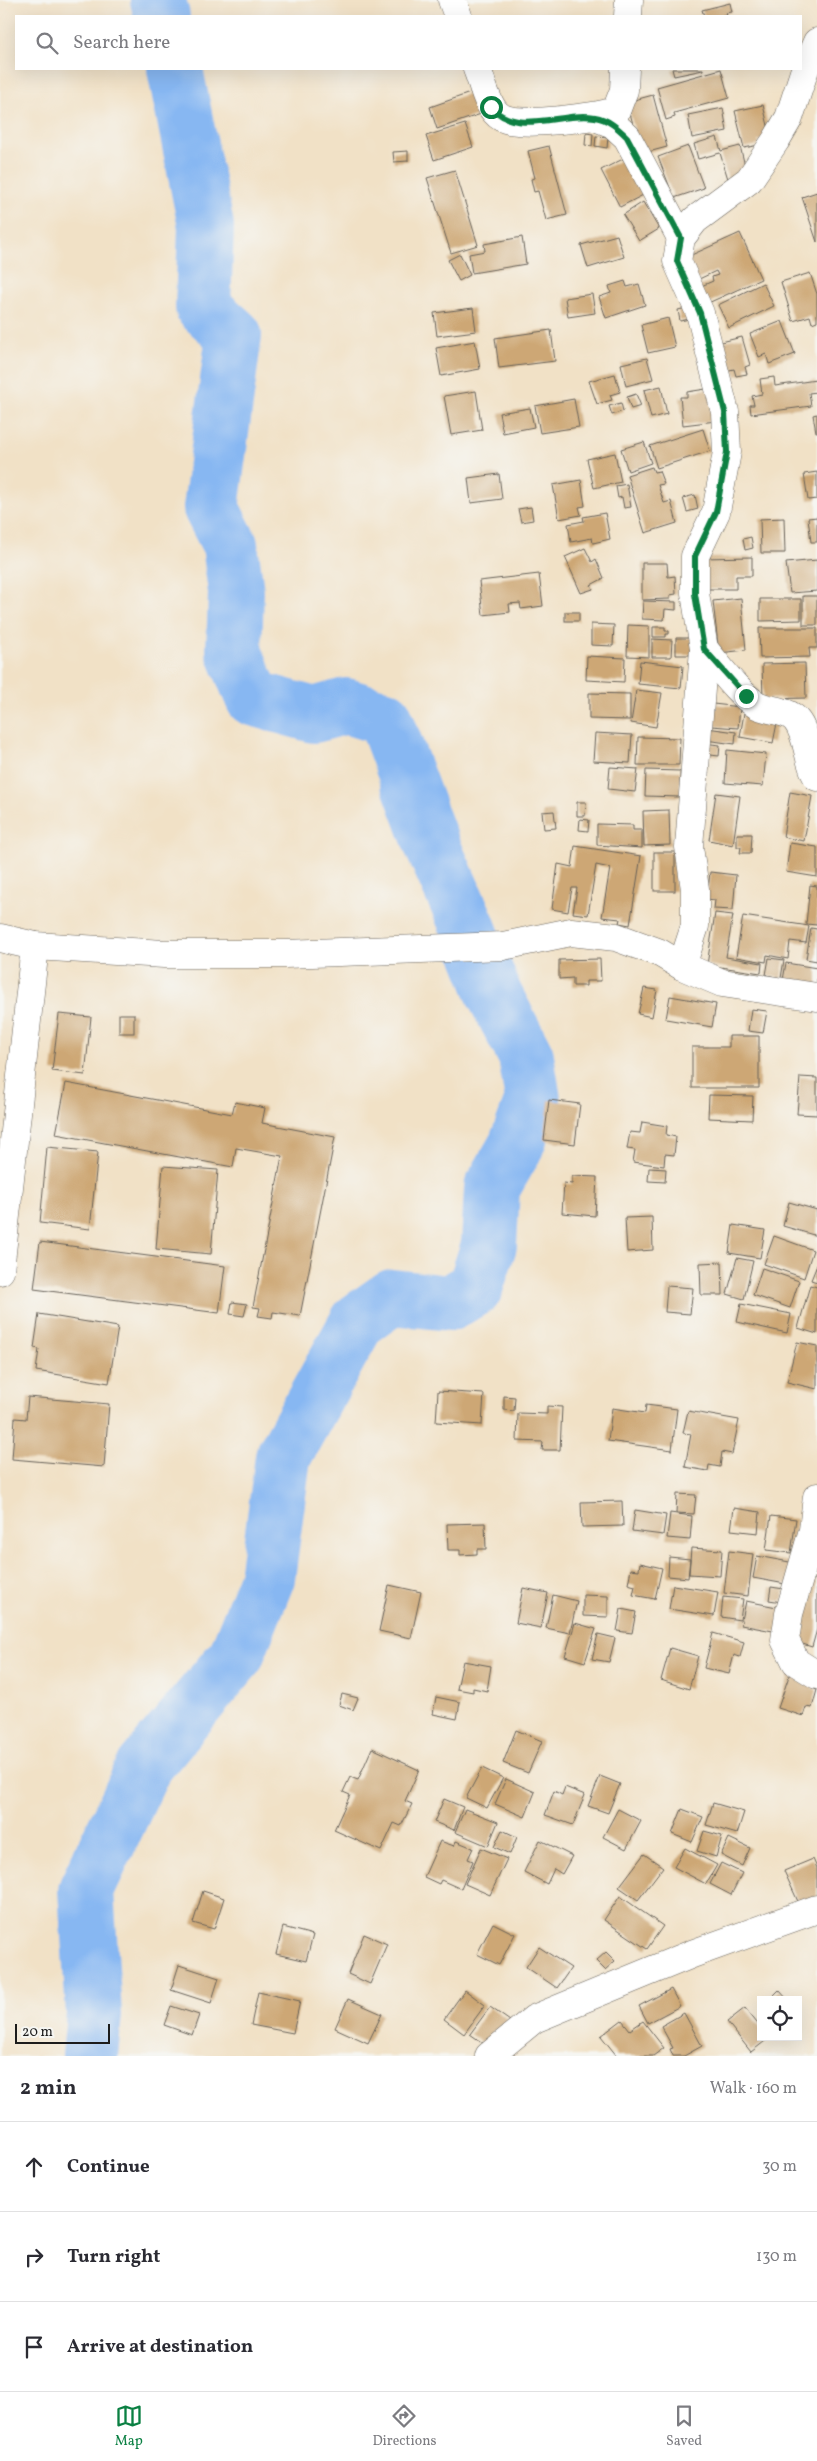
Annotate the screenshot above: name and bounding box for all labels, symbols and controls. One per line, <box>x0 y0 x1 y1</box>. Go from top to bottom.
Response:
search box <box>15 15 802 70</box>
icon: search <box>33 29 61 57</box>
text: Search here <box>73 30 170 56</box>
route start <box>480 96 503 119</box>
route end <box>735 685 758 708</box>
map controls <box>757 1996 802 2041</box>
button: locate <box>757 1996 802 2041</box>
scale bar <box>15 2021 110 2044</box>
text: 20 m <box>22 2023 53 2042</box>
text: 2 min <box>20 2074 77 2103</box>
text: Walk · 160 m <box>710 2078 797 2100</box>
icon: ahead <box>20 2153 48 2181</box>
text: Continue <box>67 2154 150 2180</box>
text: 30 m <box>762 2156 797 2178</box>
icon: right <box>20 2243 48 2271</box>
text: Turn right <box>67 2244 160 2270</box>
text: 130 m <box>756 2246 797 2268</box>
icon: arrive <box>20 2333 48 2361</box>
text: Arrive at destination <box>67 2334 253 2360</box>
tab: Map <box>115 2402 143 2451</box>
tab: Directions <box>372 2402 437 2451</box>
tab: Saved <box>666 2402 702 2451</box>

